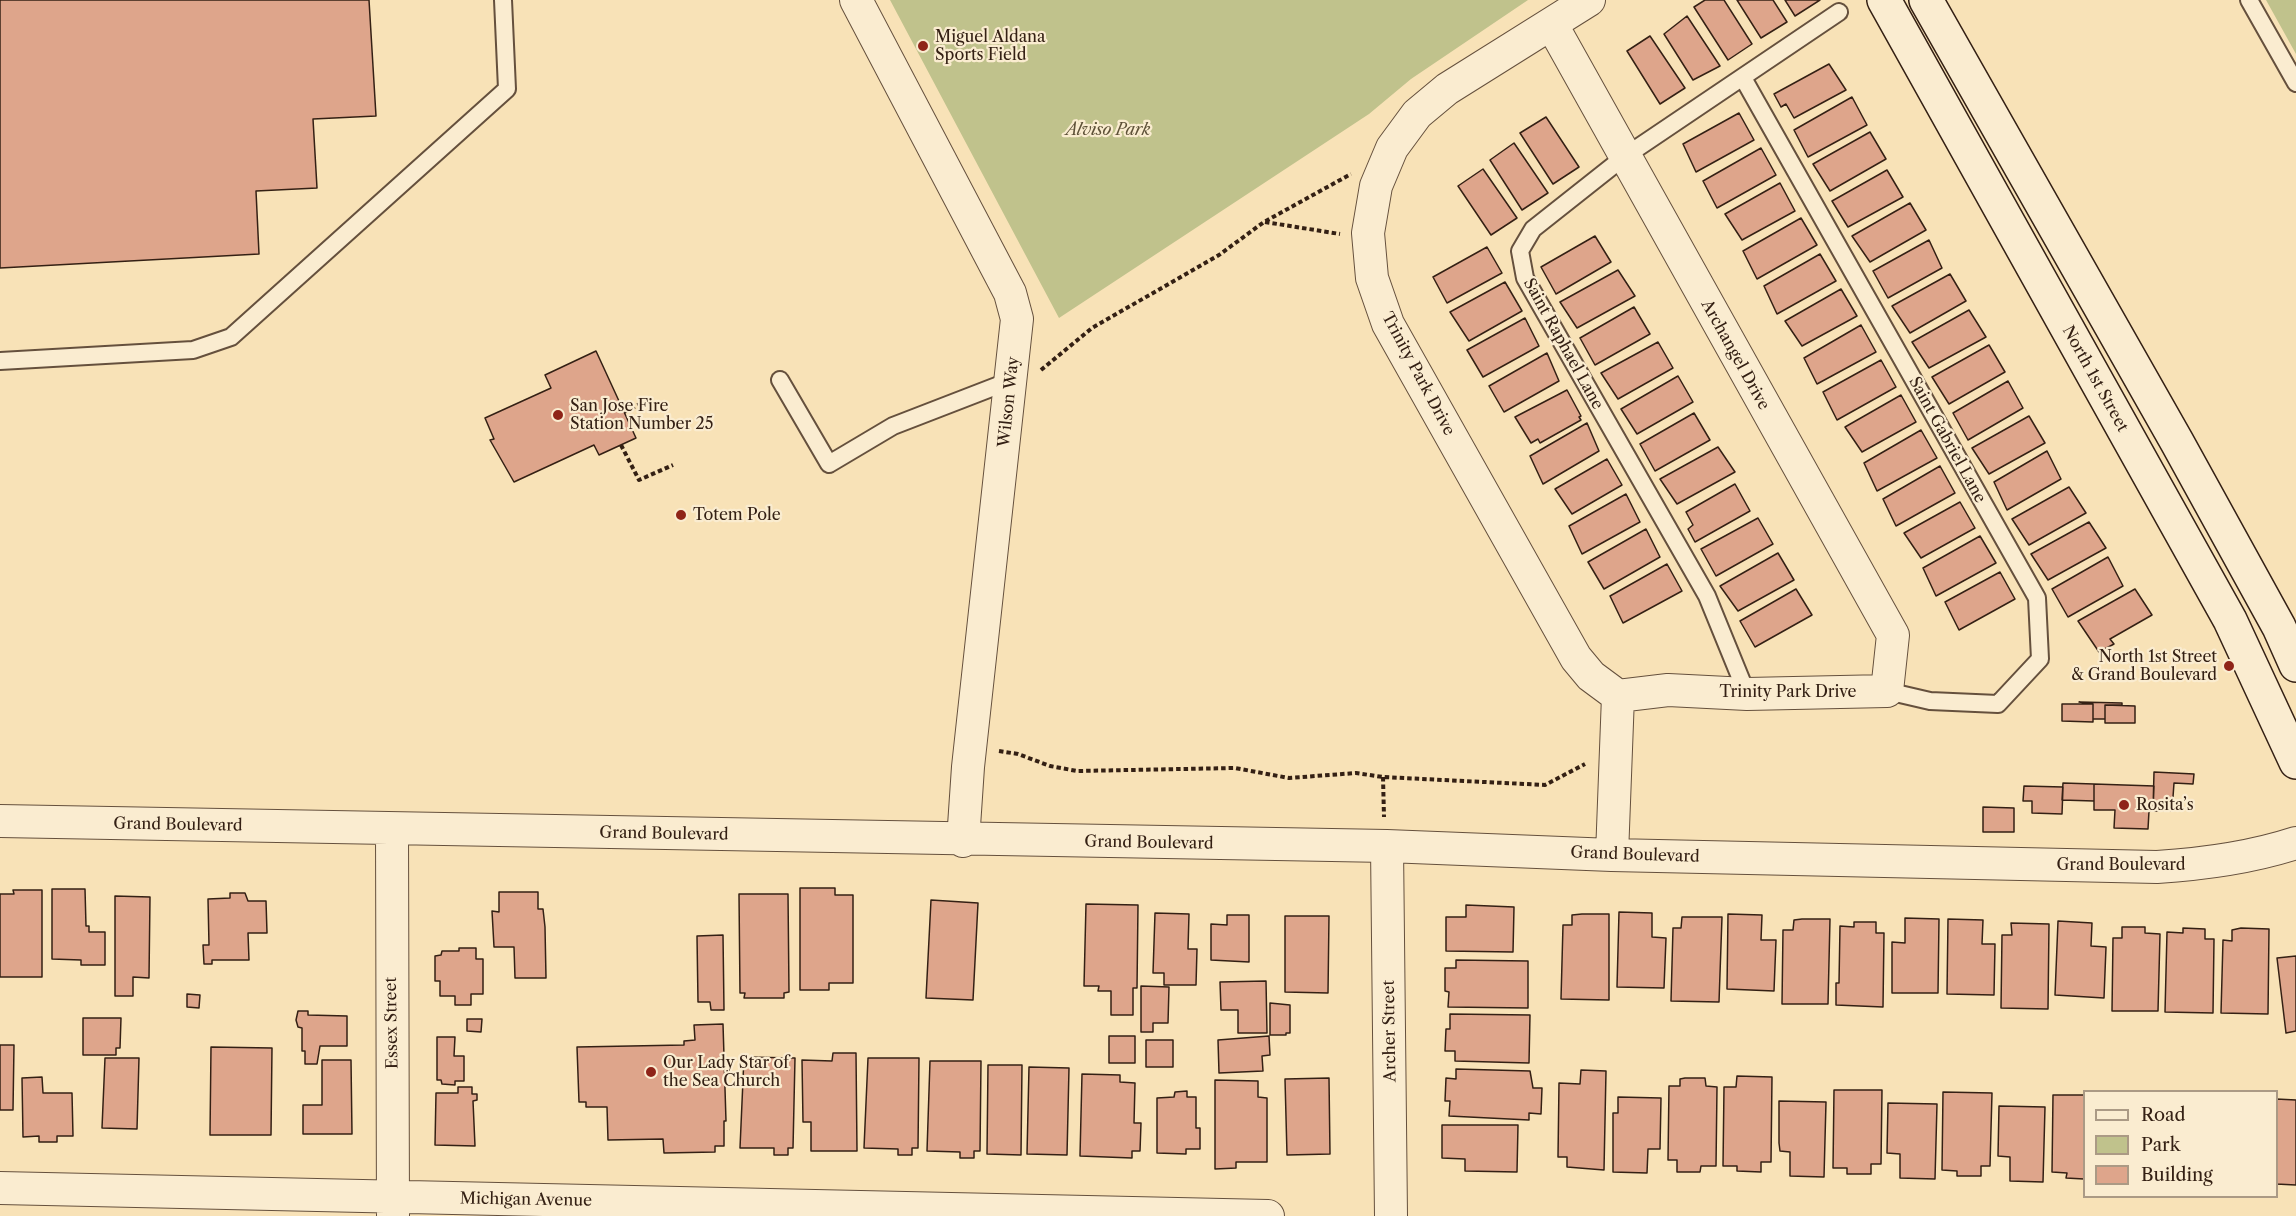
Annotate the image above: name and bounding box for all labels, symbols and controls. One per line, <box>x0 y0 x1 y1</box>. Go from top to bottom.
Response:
place label: Miguel Aldana Sports Field <box>935 27 1046 65</box>
marker: Miguel Aldana Sports Field <box>916 39 930 53</box>
park label: Alviso Park <box>1066 120 1150 140</box>
street label: Saint Raphael Lane <box>1519 275 1607 413</box>
street label: Archangel Drive <box>1697 296 1773 414</box>
street label: Trinity Park Drive <box>1377 309 1459 439</box>
street label: North 1st Street <box>2058 323 2132 435</box>
street label: Wilson Way <box>995 356 1023 448</box>
street label: Saint Gabriel Lane <box>1904 374 1990 506</box>
place label: San Jose Fire Station Number 25 <box>570 396 713 434</box>
marker: San Jose Fire Station Number 25 <box>551 408 565 422</box>
place label: Totem Pole <box>693 505 781 525</box>
marker: Totem Pole <box>674 508 688 522</box>
place label: North 1st Street & Grand Boulevard <box>2071 647 2217 685</box>
marker: North 1st Street & Grand Boulevard <box>2222 659 2236 673</box>
street label: Trinity Park Drive <box>1720 682 1856 702</box>
place label: Rosita’s <box>2136 795 2194 815</box>
marker: Rosita’s <box>2117 798 2131 812</box>
street label: Grand Boulevard <box>113 814 243 836</box>
street label: Grand Boulevard <box>599 823 729 845</box>
street label: Grand Boulevard <box>1084 832 1214 854</box>
street label: Grand Boulevard <box>1570 843 1700 867</box>
street label: Grand Boulevard <box>2056 855 2186 875</box>
street label: Essex Street <box>382 977 402 1069</box>
street label: Archer Street <box>1380 980 1400 1082</box>
place label: Our Lady Star of the Sea Church <box>663 1053 789 1091</box>
marker: Our Lady Star of the Sea Church <box>644 1065 658 1079</box>
legend <box>2083 1090 2278 1198</box>
text: Road <box>2141 1104 2186 1126</box>
text: Park <box>2141 1134 2180 1156</box>
text: Building <box>2141 1164 2213 1186</box>
street label: Michigan Avenue <box>460 1189 592 1211</box>

